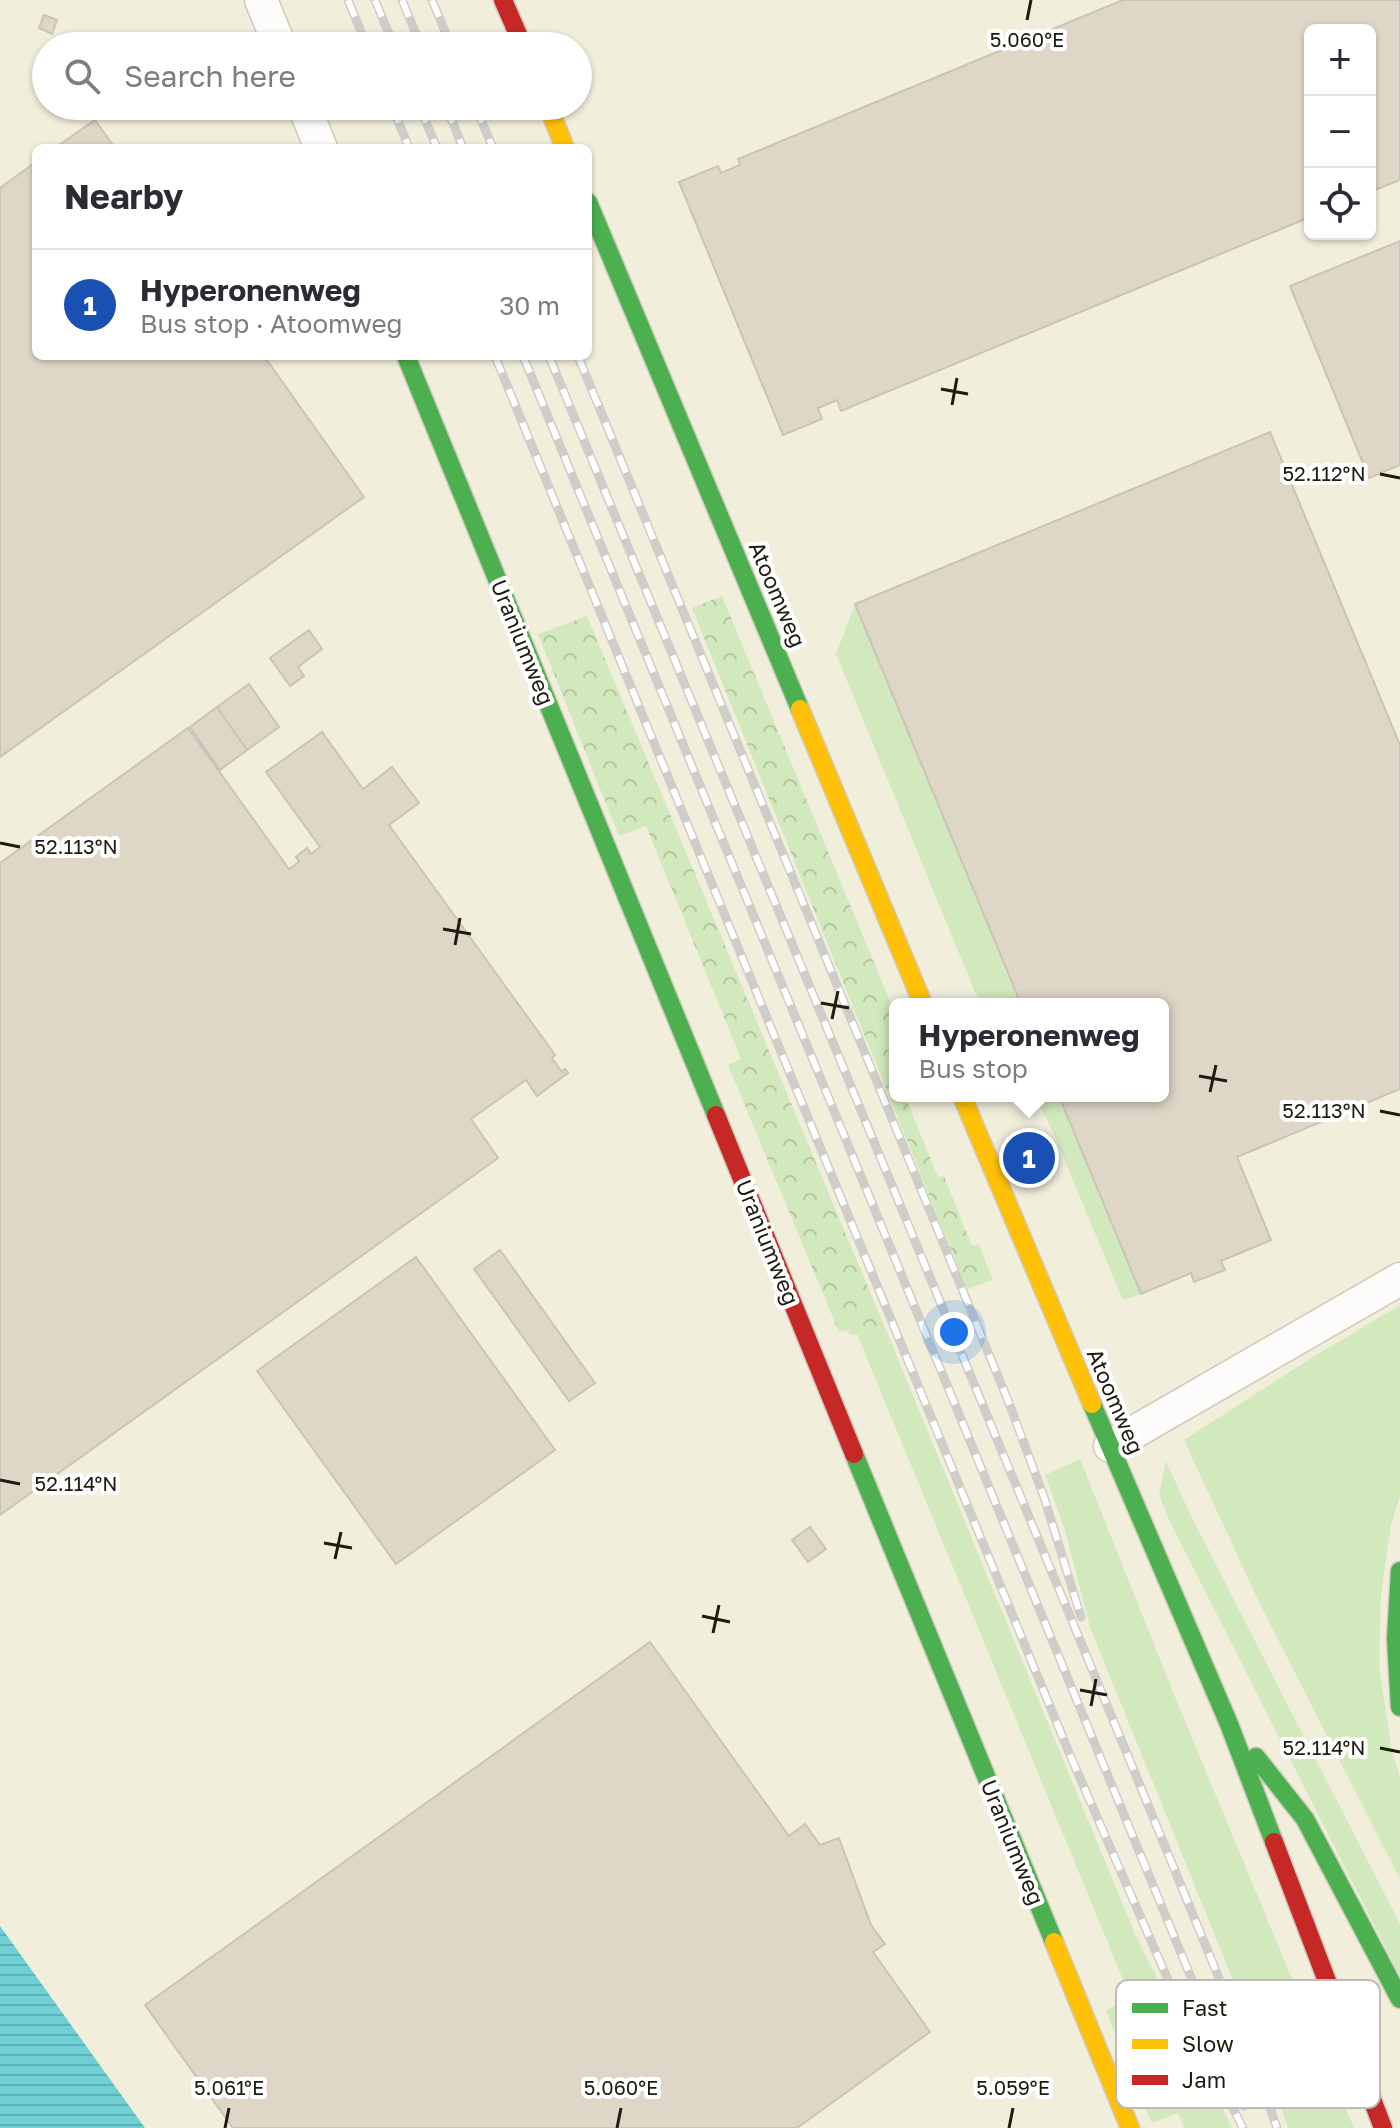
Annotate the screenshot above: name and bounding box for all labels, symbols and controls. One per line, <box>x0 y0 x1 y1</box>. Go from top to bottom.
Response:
map controls <box>1304 24 1376 240</box>
button: + <box>1304 24 1376 96</box>
text: 5.060°E <box>990 27 1064 51</box>
search box <box>32 32 592 120</box>
icon: search <box>60 54 104 98</box>
text: Search here <box>124 58 296 94</box>
button: − <box>1304 96 1376 168</box>
button: locate <box>1304 168 1376 240</box>
text: Nearby <box>64 176 184 216</box>
text: Hyperonenweg <box>140 272 361 308</box>
text: 1 <box>83 290 97 321</box>
text: 30 m <box>499 290 560 321</box>
text: Bus stop · Atoomweg <box>140 308 403 339</box>
text: 52.112°N <box>1282 461 1366 485</box>
street label: Atoomweg <box>744 537 812 651</box>
street label: Uraniumweg <box>486 575 560 709</box>
text: 52.113°N <box>34 834 118 858</box>
popup <box>889 998 1169 1102</box>
text: Hyperonenweg <box>919 1017 1139 1053</box>
text: Bus stop <box>919 1053 1028 1084</box>
text: 52.113°N <box>1282 1098 1366 1122</box>
pin: 1 <box>1003 1128 1055 1188</box>
street label: Uraniumweg <box>731 1175 805 1309</box>
your location <box>934 1312 974 1352</box>
street label: Atoomweg <box>1082 1344 1150 1458</box>
text: 52.114°N <box>35 1471 117 1495</box>
text: 52.114°N <box>1283 1735 1365 1759</box>
street label: Uraniumweg <box>976 1775 1050 1909</box>
legend <box>1116 1980 1380 2108</box>
text: Fast <box>1182 1994 1228 2021</box>
text: Slow <box>1182 2030 1234 2057</box>
text: Jam <box>1182 2066 1226 2093</box>
text: 5.061°E <box>194 2075 264 2099</box>
text: 5.060°E <box>584 2075 658 2099</box>
text: 5.059°E <box>976 2075 1050 2099</box>

